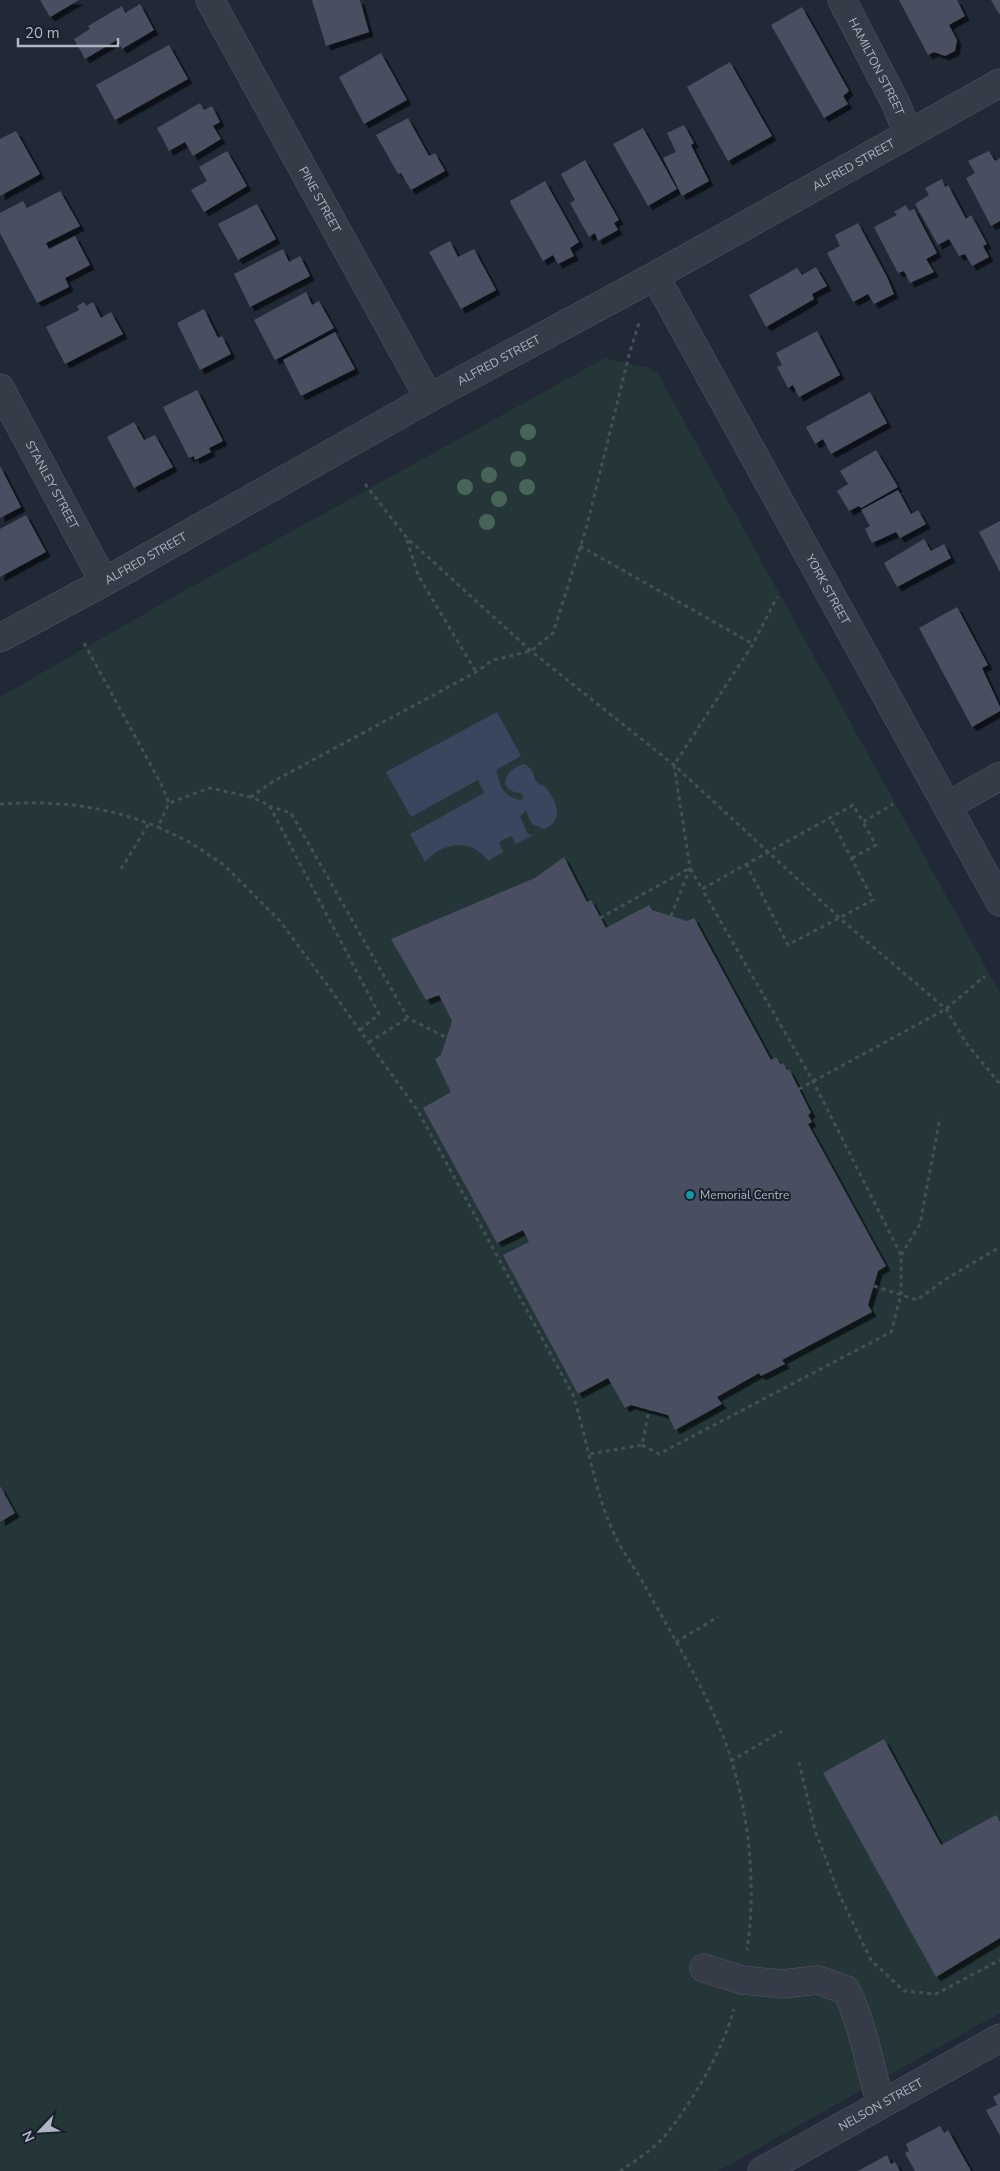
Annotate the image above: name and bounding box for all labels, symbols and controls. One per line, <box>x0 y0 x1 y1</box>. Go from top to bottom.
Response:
scale bar <box>18 15 118 47</box>
street label: HAMILTON STREET <box>845 15 908 119</box>
text: 20 m <box>25 23 60 43</box>
street label: ALFRED STREET <box>809 135 899 194</box>
street label: PINE STREET <box>295 164 345 236</box>
street label: ALFRED STREET <box>454 331 544 389</box>
street label: STANLEY STREET <box>22 438 83 533</box>
street label: ALFRED STREET <box>102 528 190 588</box>
street label: YORK STREET <box>801 551 854 628</box>
place label: Memorial Centre <box>700 1187 789 1203</box>
marker: Memorial Centre <box>684 1189 696 1201</box>
street label: NELSON STREET <box>836 2074 926 2135</box>
north arrow <box>15 2106 65 2156</box>
text: N <box>18 2128 39 2145</box>

